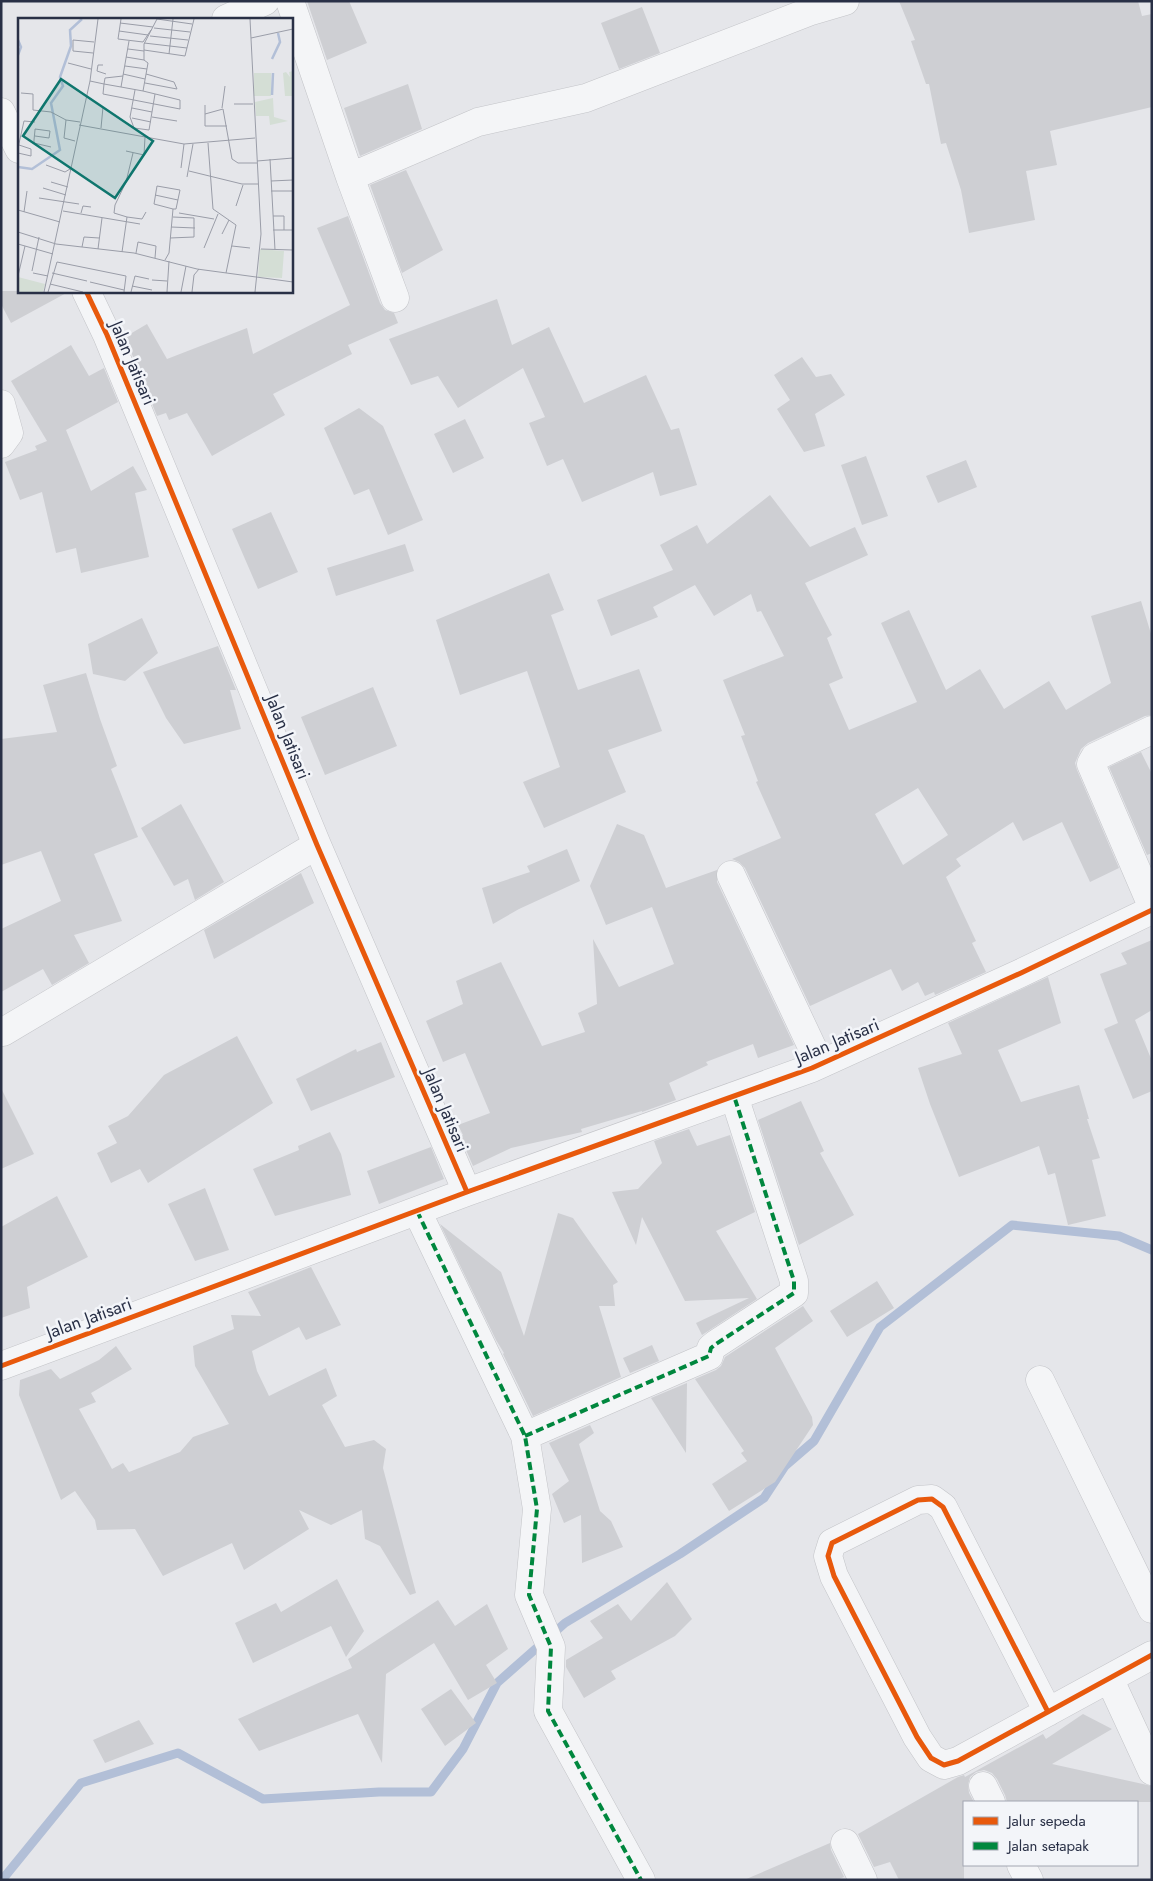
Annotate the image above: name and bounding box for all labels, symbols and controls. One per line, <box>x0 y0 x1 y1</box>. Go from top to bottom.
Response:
inset map <box>18 18 292 292</box>
street label: Jalan Jatisari <box>103 315 162 409</box>
street label: Jalan Jatisari <box>258 689 317 783</box>
street label: Jalan Jatisari <box>789 1012 883 1071</box>
street label: Jalan Jatisari <box>416 1062 475 1156</box>
street label: Jalan Jatisari <box>41 1290 135 1346</box>
legend <box>963 1801 1138 1866</box>
text: Jalur sepeda <box>1006 1810 1086 1832</box>
text: Jalan setapak <box>1006 1835 1089 1857</box>

